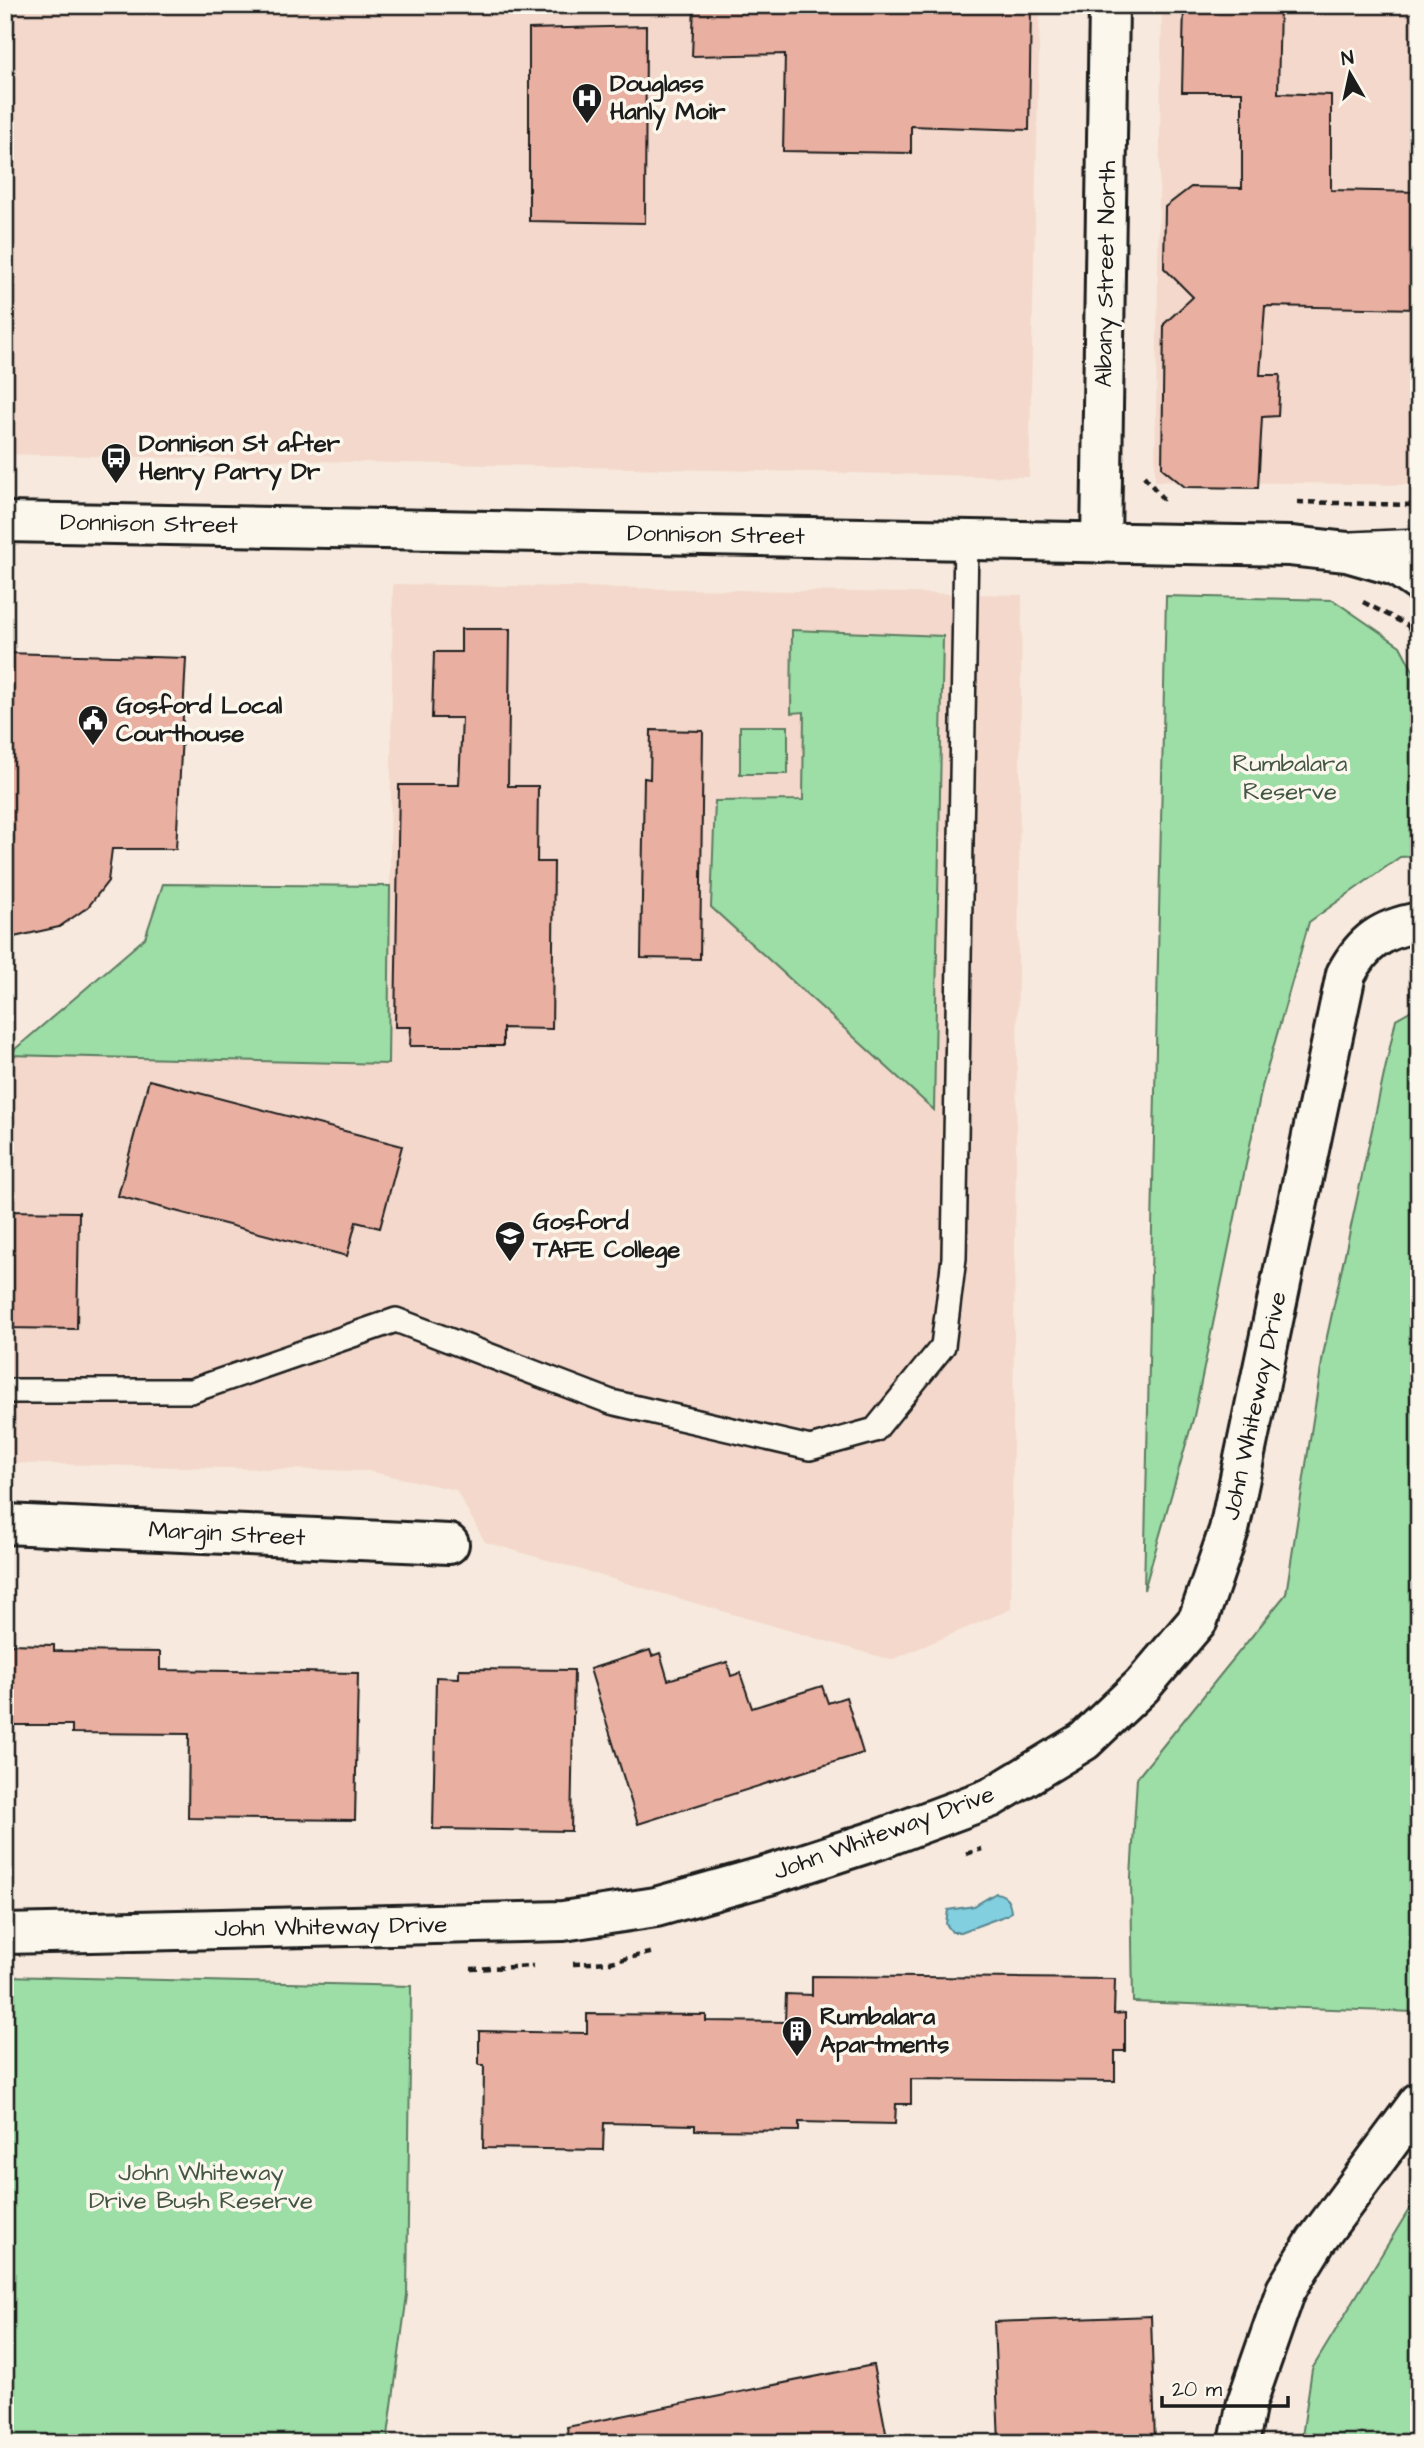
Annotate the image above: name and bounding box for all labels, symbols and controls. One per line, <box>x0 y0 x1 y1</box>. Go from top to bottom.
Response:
north arrow <box>1316 38 1386 108</box>
text: N <box>1340 44 1356 73</box>
place label: Douglass Hanly Moir <box>610 67 726 131</box>
hospital icon: Douglass Hanly Moir <box>570 81 604 125</box>
street label: Albany Street North <box>1087 160 1126 388</box>
place label: Donnison St after Henry Parry Dr <box>139 427 341 491</box>
bus stop icon: Donnison St after Henry Parry Dr <box>99 441 133 485</box>
street label: Donnison Street <box>60 505 239 543</box>
street label: Donnison Street <box>627 516 806 554</box>
place label: Gosford Local Courthouse <box>116 689 283 751</box>
public building icon: Gosford Local Courthouse <box>76 703 110 747</box>
park label: Rumbalara Reserve <box>1232 747 1348 809</box>
place label: Gosford TAFE College <box>532 1205 680 1268</box>
school or university icon: Gosford TAFE College <box>493 1219 527 1263</box>
street label: John Whiteway Drive <box>1214 1289 1297 1524</box>
street label: Margin Street <box>148 1513 307 1556</box>
street label: John Whiteway Drive <box>769 1777 1000 1890</box>
street label: John Whiteway Drive <box>214 1908 448 1947</box>
place label: Rumbalara Apartments <box>820 2000 949 2062</box>
building icon: Rumbalara Apartments <box>780 2014 814 2058</box>
park label: John Whiteway Drive Bush Reserve <box>89 2156 313 2218</box>
scale bar <box>1162 2364 1288 2408</box>
text: 20 m <box>1172 2375 1223 2404</box>

